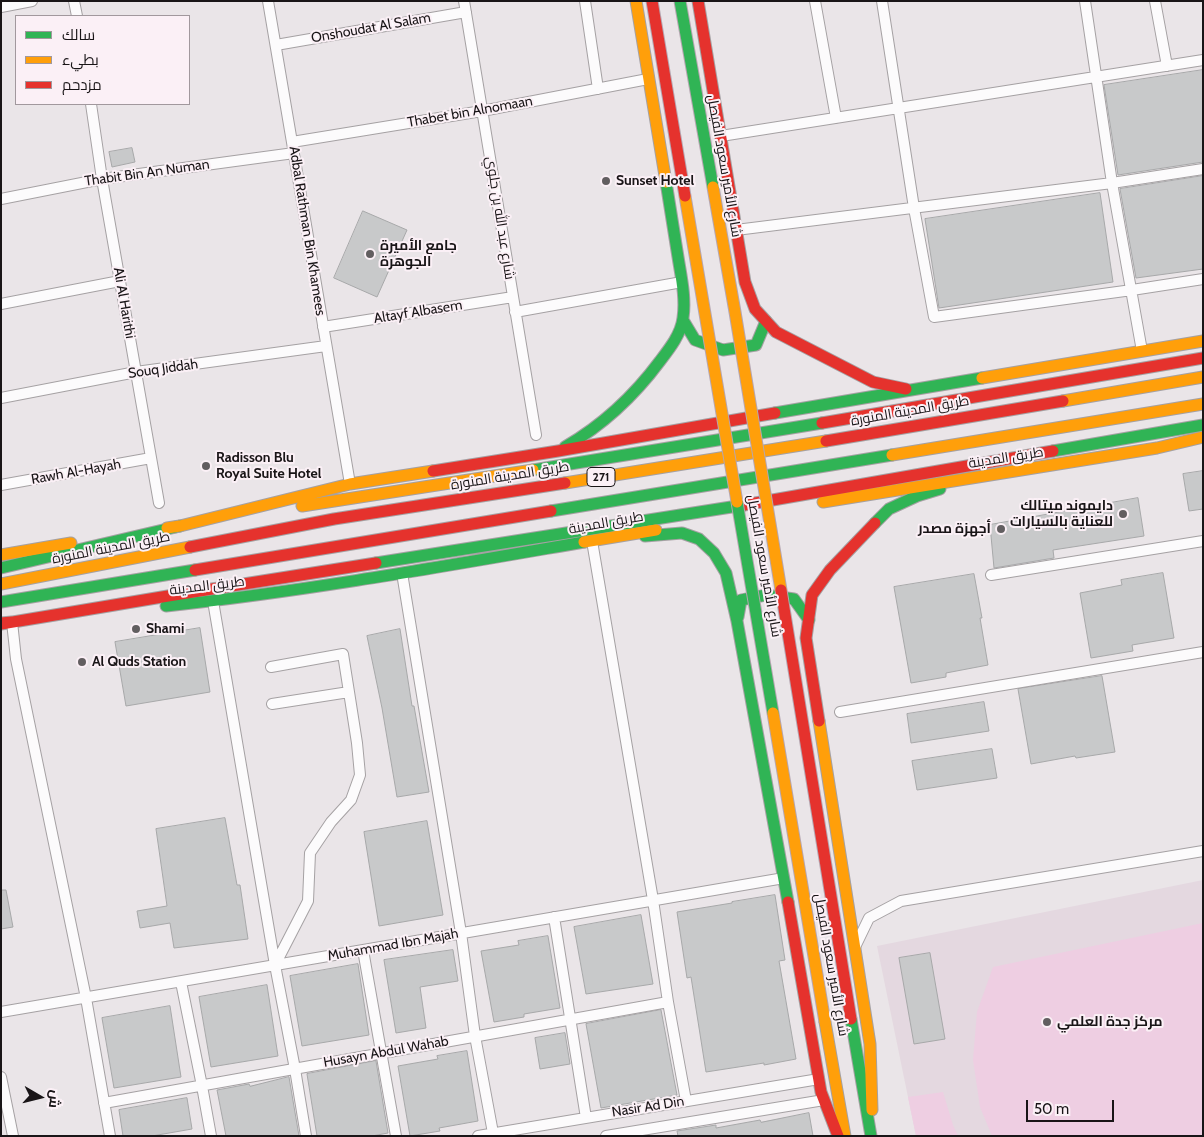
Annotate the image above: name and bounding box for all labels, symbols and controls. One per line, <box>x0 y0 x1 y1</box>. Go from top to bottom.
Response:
street label: Onshoudat Al Salam <box>310 9 432 47</box>
legend <box>15 15 190 105</box>
text: سالك <box>62 26 95 44</box>
text: بطيء <box>62 51 99 69</box>
text: مزدحم <box>62 76 102 94</box>
street label: Thabet bin Alnomaan <box>406 93 534 131</box>
street label: شارع الأمير سعود الفيصل <box>703 93 745 239</box>
street label: Adbal Rathman Bin Khamees <box>285 145 329 317</box>
street label: شارع عبد الله بن جلوي <box>482 155 518 281</box>
street label: Thabit Bin An Numan <box>83 156 211 190</box>
place label: Sunset Hotel <box>616 173 694 189</box>
marker: Sunset Hotel <box>600 175 612 187</box>
place label: جامع الأميرة الجوهرة <box>380 238 457 270</box>
marker: جامع الأميرة الجوهرة <box>364 248 376 260</box>
street label: Ali Al Harithi <box>109 266 139 340</box>
street label: Altayf Albasem <box>373 297 463 327</box>
street label: Souq Jiddah <box>127 356 199 382</box>
street label: طريق المدينة المنورة <box>849 392 971 430</box>
street label: طريق المدينة <box>967 444 1045 472</box>
place label: Radisson Blu Royal Suite Hotel <box>216 450 321 482</box>
street label: Rawh Al-Hayah <box>30 456 122 488</box>
street label: طريق المدينة المنورة <box>449 458 571 494</box>
marker: Radisson Blu Royal Suite Hotel <box>200 460 212 472</box>
road number: 271 <box>587 468 615 487</box>
street label: شارع الأمير سعود الفيصل <box>743 493 785 639</box>
place label: دايموند ميتالك للعناية بالسيارات <box>1010 498 1113 530</box>
street label: طريق المدينة <box>567 508 645 538</box>
marker: دايموند ميتالك للعناية بالسيارات <box>1117 508 1129 520</box>
place label: أجهزة مصدر <box>918 521 991 537</box>
marker: أجهزة مصدر <box>995 523 1007 535</box>
street label: طريق المدينة المنورة <box>51 528 171 568</box>
street label: طريق المدينة <box>168 573 246 599</box>
place label: Shami <box>146 621 184 637</box>
marker: Shami <box>130 623 142 635</box>
place label: Al Quds Station <box>92 654 186 670</box>
marker: Al Quds Station <box>76 656 88 668</box>
street label: شارع الأمير سعود الفيصل <box>810 892 852 1038</box>
street label: Muhammad Ibn Majah <box>326 925 460 965</box>
place label: مركز جدة العلمي <box>1057 1014 1162 1030</box>
marker: مركز جدة العلمي <box>1041 1016 1053 1028</box>
street label: Husayn Abdul Wahab <box>322 1033 450 1071</box>
north arrow <box>15 1072 65 1122</box>
text: ش <box>45 1089 65 1109</box>
scale bar <box>1029 1090 1116 1122</box>
street label: Nasir Ad Din <box>611 1093 685 1121</box>
text: 50 m <box>1034 1100 1069 1118</box>

